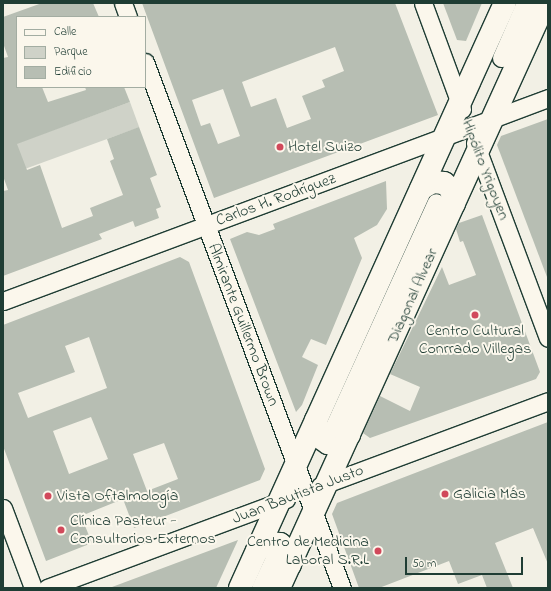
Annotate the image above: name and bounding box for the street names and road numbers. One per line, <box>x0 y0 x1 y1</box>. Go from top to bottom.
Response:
street label: Hipólito Yrigoyen <box>457 117 513 223</box>
street label: Carlos H. Rodríguez <box>213 169 339 231</box>
street label: Almirante Guillermo Brown <box>203 241 283 409</box>
street label: Diagonal Alvear <box>383 246 443 346</box>
street label: Juan Bautista Justo <box>230 461 366 529</box>

